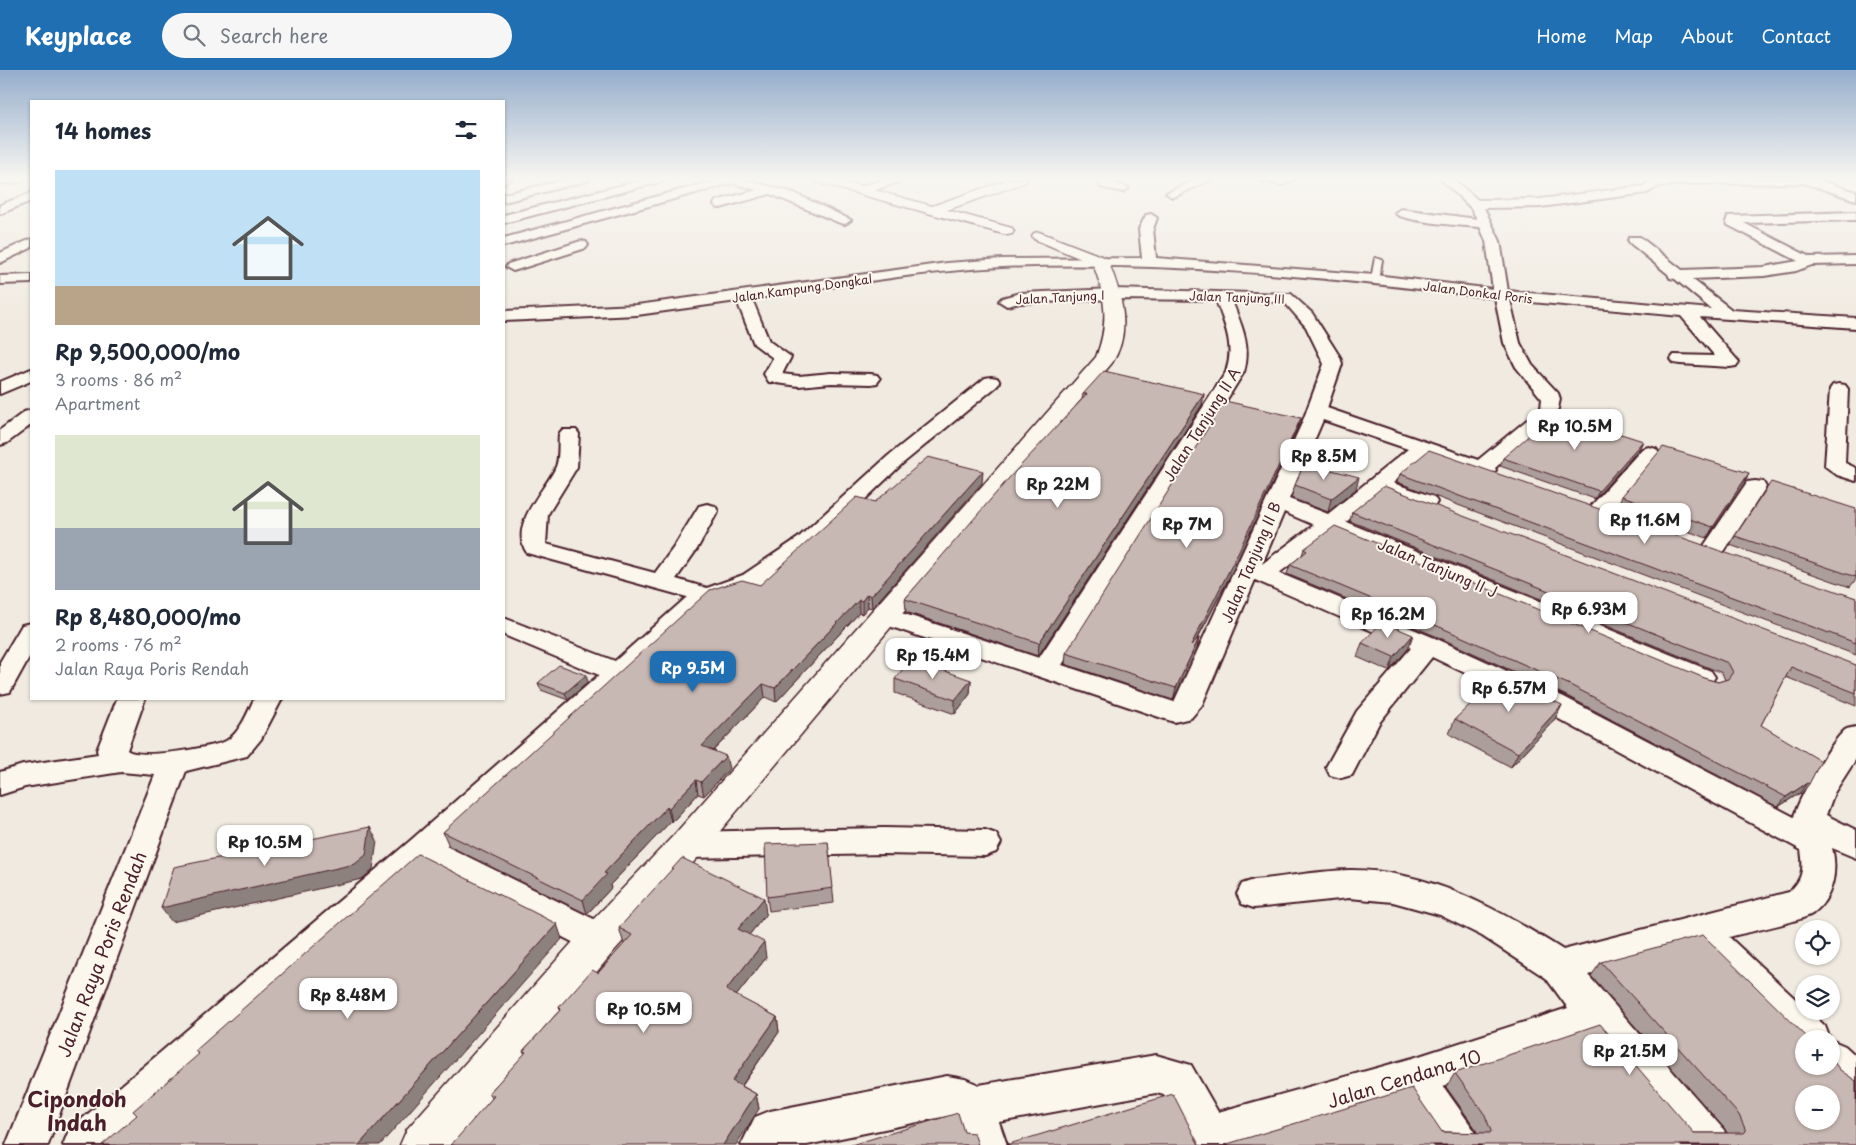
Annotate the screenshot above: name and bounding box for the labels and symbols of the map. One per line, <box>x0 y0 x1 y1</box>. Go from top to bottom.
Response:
street label: Jalan Kampung Dongkal <box>731 269 873 307</box>
street label: Jalan Donkal Poris <box>1422 276 1534 308</box>
street label: Jalan Tanjung I <box>1015 286 1105 308</box>
street label: Jalan Tanjung III <box>1189 286 1285 308</box>
street label: Jalan Tanjung II A <box>1157 362 1245 486</box>
pin: Rp 10.5M <box>1523 408 1627 451</box>
pin: Rp 8.5M <box>1278 438 1370 481</box>
pin: Rp 22M <box>1017 466 1099 509</box>
street label: Jalan Tanjung II B <box>1214 498 1286 626</box>
pin: Rp 11.6M <box>1593 502 1697 545</box>
pin: Rp 7M <box>1152 506 1222 549</box>
street label: Jalan Tanjung II J <box>1374 531 1502 603</box>
pin: Rp 6.93M <box>1537 592 1641 634</box>
pin: Rp 16.2M <box>1336 596 1440 639</box>
pin: Rp 15.4M <box>881 638 985 680</box>
pin: Rp 9.5M <box>647 650 739 693</box>
pin: Rp 6.57M <box>1457 670 1561 713</box>
pin: Rp 10.5M <box>213 824 317 867</box>
street label: Jalan Raya Poris Rendah <box>49 847 153 1061</box>
pin: Rp 8.48M <box>296 978 400 1020</box>
pin: Rp 10.5M <box>592 992 696 1034</box>
pin: Rp 21.5M <box>1578 1034 1682 1076</box>
street label: Jalan Cendana 10 <box>1324 1042 1484 1114</box>
district label: Cipondoh Indah <box>27 1082 127 1138</box>

